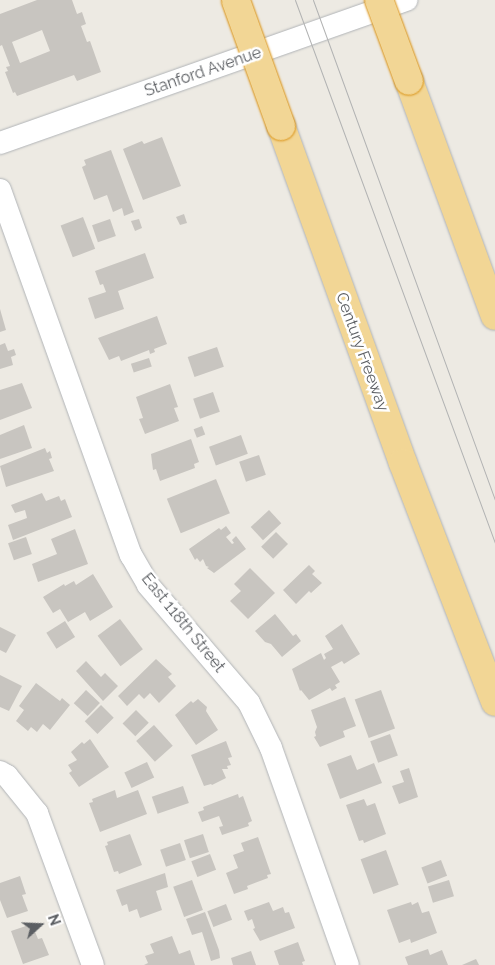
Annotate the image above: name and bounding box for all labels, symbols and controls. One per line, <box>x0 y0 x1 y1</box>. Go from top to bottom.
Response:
street label: Stanford Avenue <box>142 43 264 101</box>
street label: Century Freeway <box>332 290 392 414</box>
street label: East 118th Street <box>137 570 229 676</box>
north arrow <box>15 900 65 950</box>
text: N <box>45 912 63 928</box>

